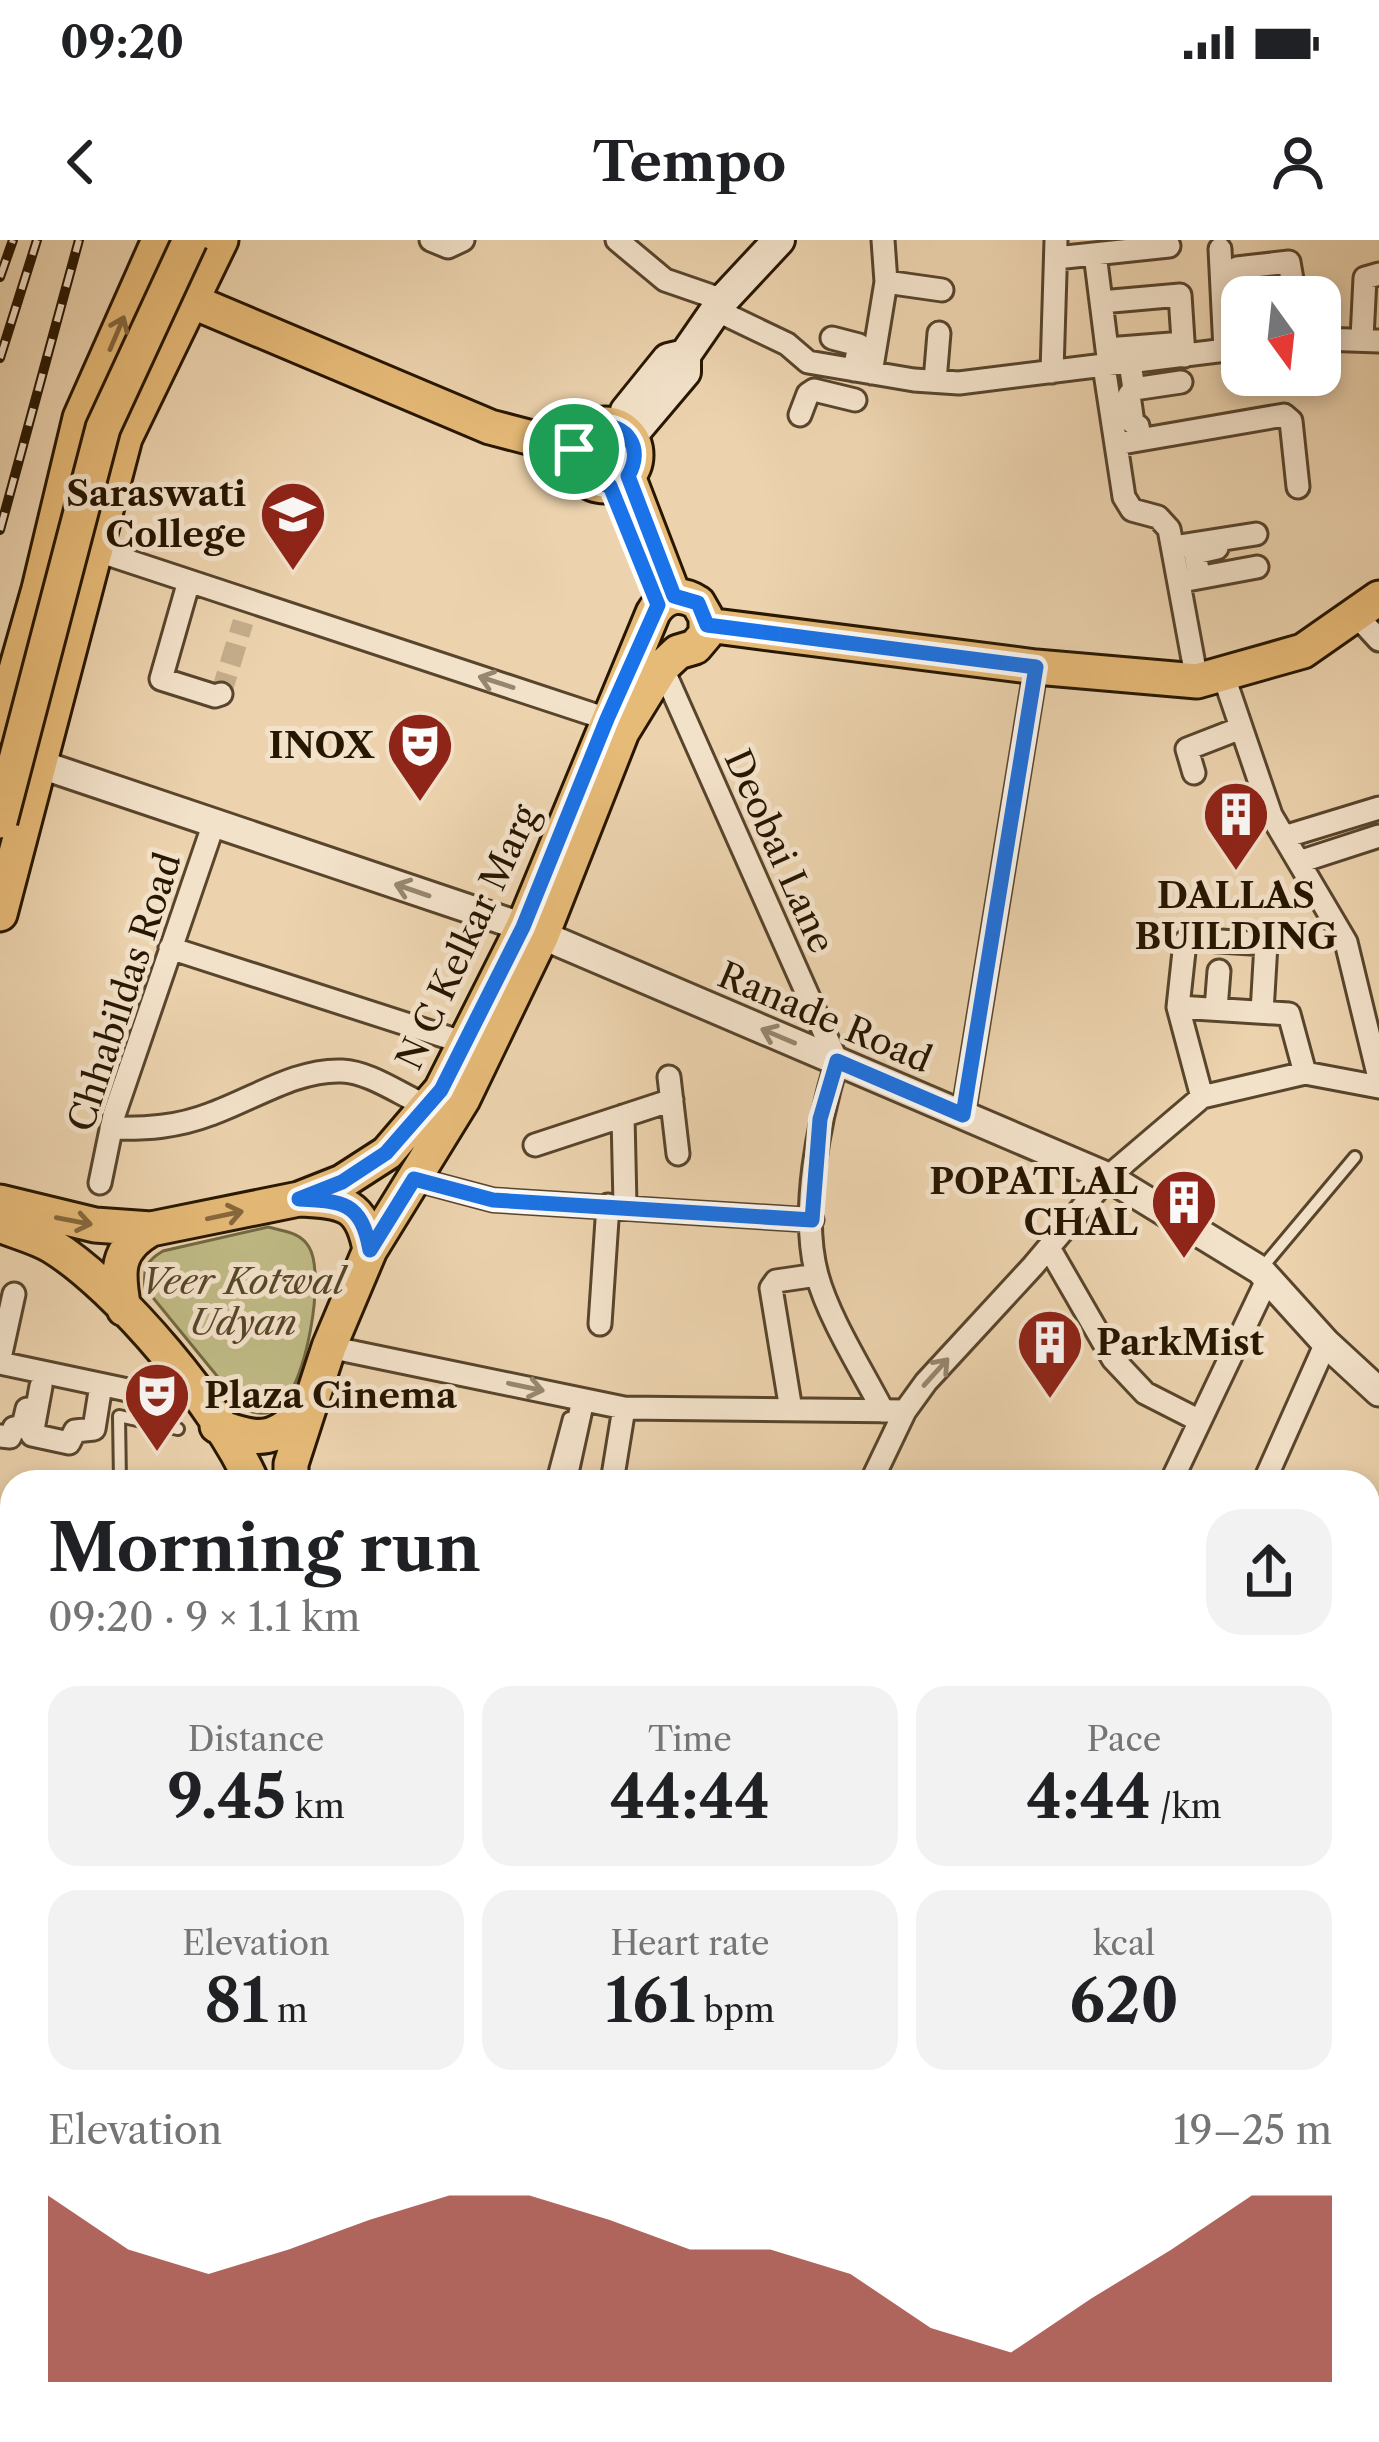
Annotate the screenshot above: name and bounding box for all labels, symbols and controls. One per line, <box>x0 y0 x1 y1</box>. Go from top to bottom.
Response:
text: 09:20 <box>60 14 184 70</box>
icon: back <box>48 129 114 195</box>
text: Tempo <box>593 129 786 195</box>
icon: person <box>1265 129 1331 195</box>
north arrow <box>1221 276 1341 396</box>
map controls <box>1221 276 1341 396</box>
one-way arrow <box>107 315 129 351</box>
pin <box>523 398 625 500</box>
icon: arrive <box>541 416 607 482</box>
place label: Saraswati College <box>66 471 246 556</box>
school or university icon: Saraswati College <box>258 479 328 573</box>
one-way arrow <box>478 670 516 692</box>
theatre icon: INOX <box>385 710 455 804</box>
place label: INOX <box>269 723 375 767</box>
street label: Deobai Lane <box>716 742 844 960</box>
building icon: DALLAS BUILDING <box>1201 779 1271 873</box>
street label: N C Kelkar Marg <box>386 797 548 1076</box>
street label: Chhabildas Road <box>58 847 190 1137</box>
place label: DALLAS BUILDING <box>1134 873 1338 958</box>
one-way arrow <box>394 878 431 899</box>
street label: Ranade Road <box>712 952 938 1082</box>
one-way arrow <box>760 1024 797 1045</box>
place label: POPATLAL CHAL <box>929 1159 1138 1244</box>
building icon: POPATLAL CHAL <box>1149 1167 1219 1261</box>
one-way arrow <box>205 1203 244 1225</box>
one-way arrow <box>54 1211 93 1233</box>
park label: Veer Kotwal Udyan <box>141 1259 348 1344</box>
building icon: ParkMist <box>1015 1307 1085 1401</box>
place label: ParkMist <box>1096 1320 1265 1364</box>
one-way arrow <box>922 1357 949 1387</box>
theatre icon: Plaza Cinema <box>122 1360 192 1454</box>
place label: Plaza Cinema <box>204 1373 458 1417</box>
one-way arrow <box>506 1377 544 1400</box>
text: Morning run <box>48 1507 481 1588</box>
button: share <box>1206 1509 1332 1635</box>
text: 09:20 · 9 × 1.1 km <box>48 1593 360 1641</box>
text: Distance <box>188 1719 324 1760</box>
text: Time <box>648 1719 732 1760</box>
text: Pace <box>1087 1719 1161 1760</box>
text: 9.45 <box>167 1760 286 1834</box>
text: 44:44 <box>610 1760 770 1834</box>
text: 4:44 <box>1027 1760 1151 1834</box>
text: km <box>286 1786 345 1827</box>
text: /km <box>1151 1786 1222 1827</box>
text: Elevation <box>182 1923 330 1964</box>
text: Heart rate <box>610 1923 770 1964</box>
text: kcal <box>1093 1923 1155 1964</box>
text: 81 <box>204 1964 268 2038</box>
text: 161 <box>605 1964 695 2038</box>
text: 620 <box>1069 1964 1179 2038</box>
text: m <box>268 1990 308 2031</box>
text: bpm <box>695 1990 775 2031</box>
text: Elevation <box>48 2106 222 2154</box>
text: 19–25 m <box>1173 2106 1332 2154</box>

